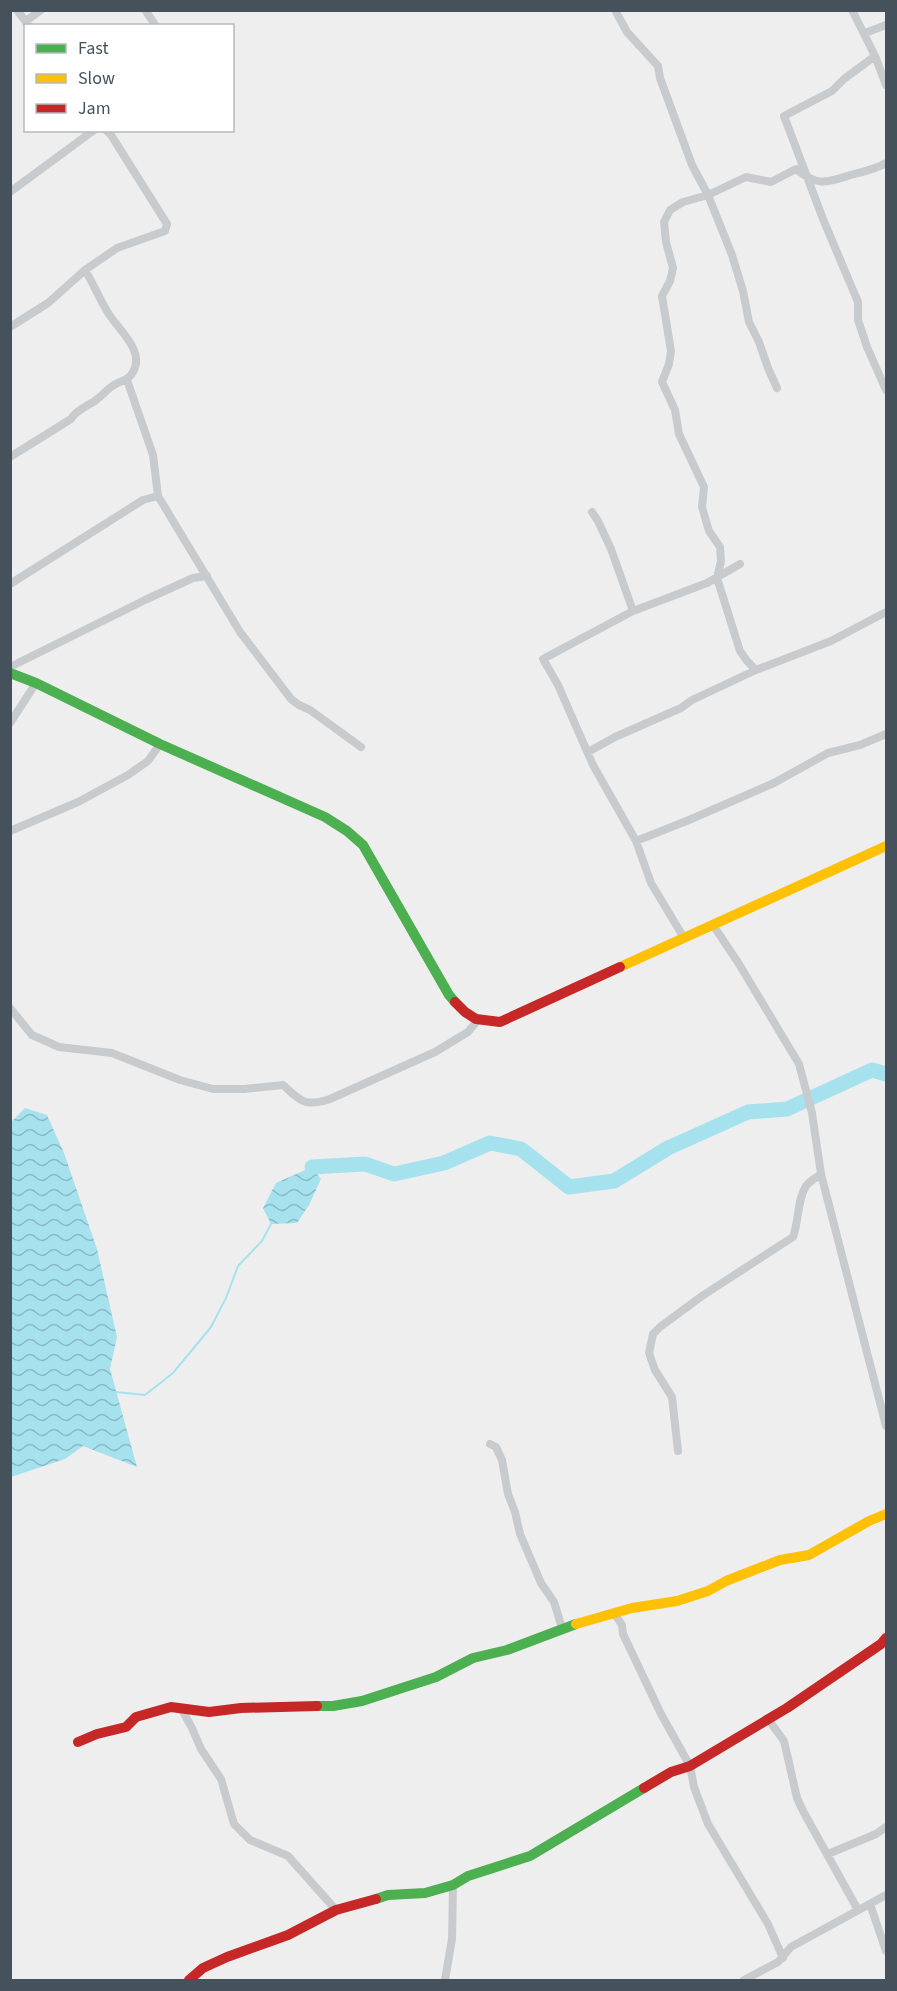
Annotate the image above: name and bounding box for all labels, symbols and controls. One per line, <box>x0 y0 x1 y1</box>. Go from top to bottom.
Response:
legend <box>24 24 234 132</box>
text: Fast <box>78 36 109 61</box>
text: Slow <box>78 66 115 91</box>
text: Jam <box>78 96 111 121</box>

